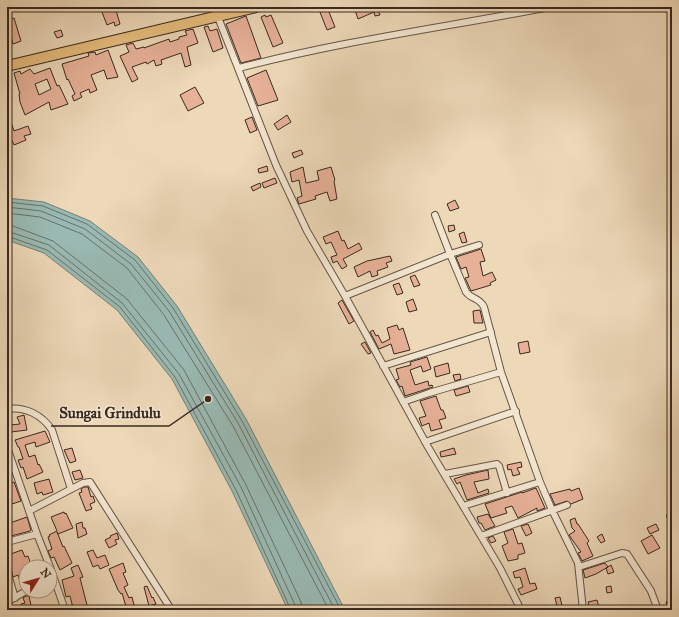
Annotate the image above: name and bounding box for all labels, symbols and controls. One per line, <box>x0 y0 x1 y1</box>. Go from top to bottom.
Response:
callout: Sungai Grindulu <box>51 399 169 426</box>
text: Sungai Grindulu <box>59 404 161 423</box>
north arrow <box>18 559 58 599</box>
text: N <box>38 566 54 581</box>

